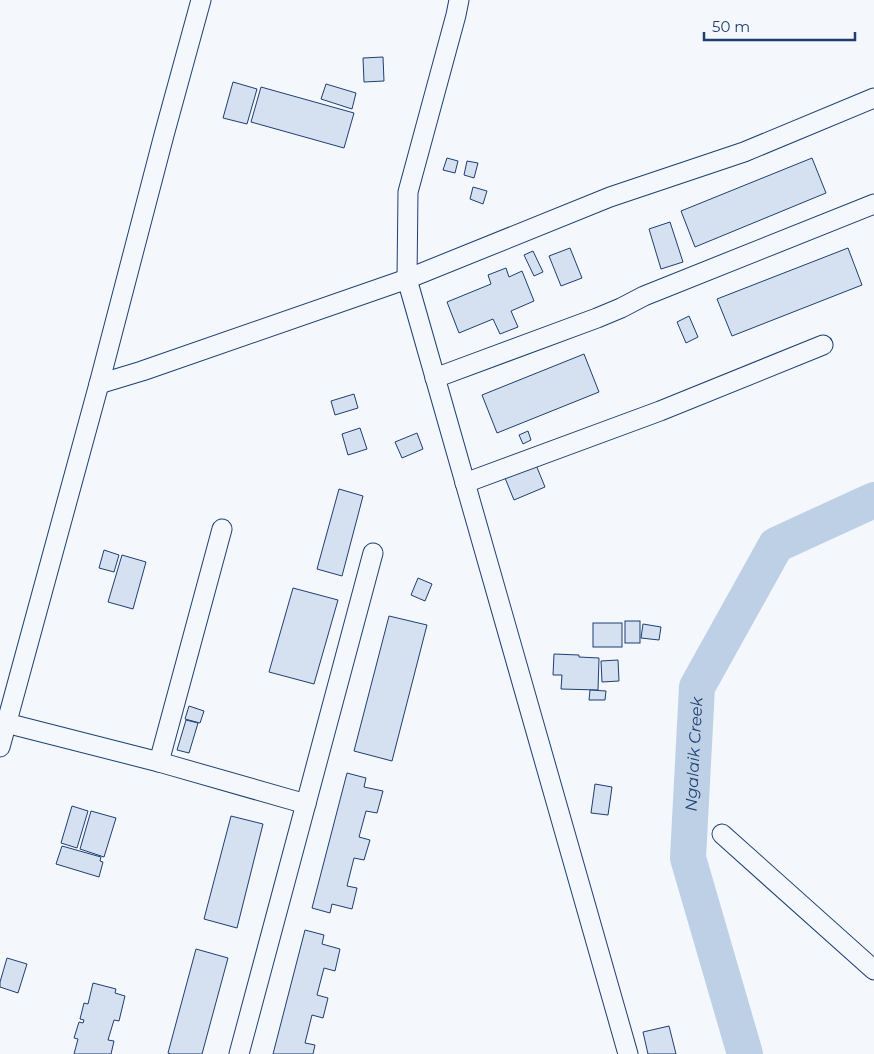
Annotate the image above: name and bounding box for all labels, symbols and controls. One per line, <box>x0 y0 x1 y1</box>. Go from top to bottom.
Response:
scale bar <box>704 10 855 42</box>
text: 50 m <box>712 17 750 36</box>
water label: Ngalaik Creek <box>681 695 707 812</box>

